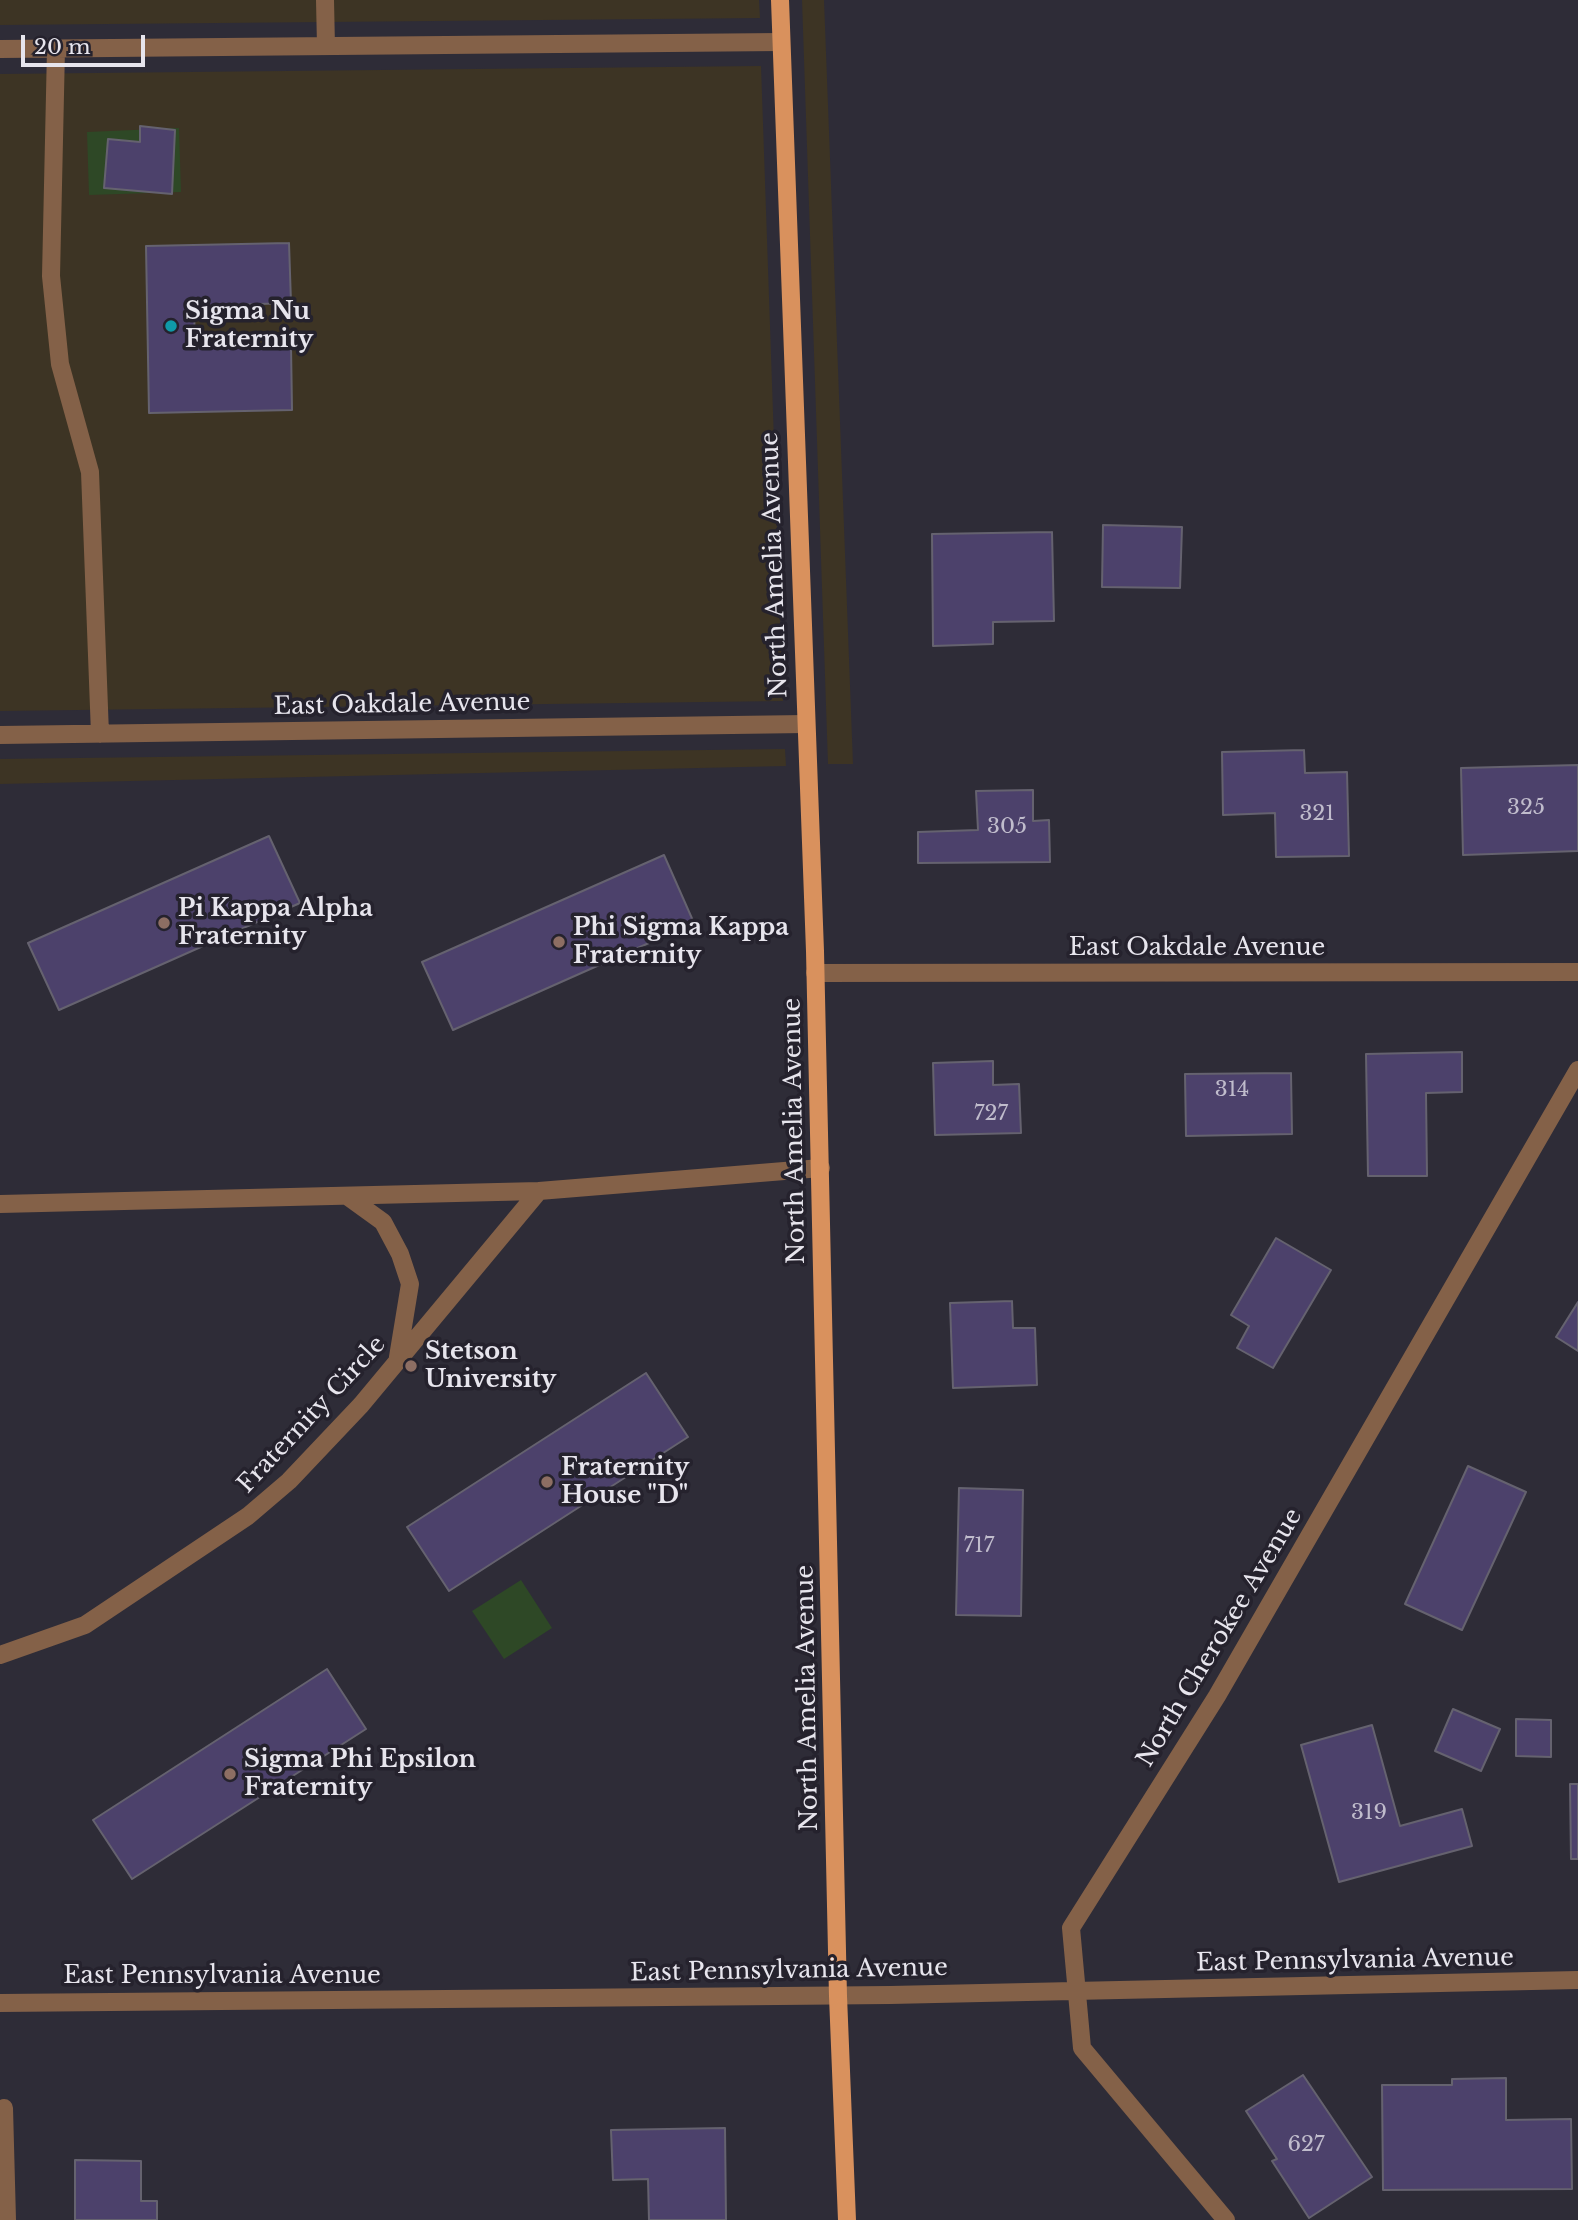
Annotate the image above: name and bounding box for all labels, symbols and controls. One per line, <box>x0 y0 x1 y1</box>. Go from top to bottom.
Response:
scale bar <box>24 21 149 65</box>
text: 20 m <box>34 34 91 60</box>
place label: Sigma Nu Fraternity <box>185 298 313 354</box>
marker: Sigma Nu Fraternity <box>163 318 179 334</box>
street label: North Amelia Avenue <box>756 432 794 698</box>
street label: East Oakdale Avenue <box>273 688 531 722</box>
house number: 325 <box>1507 795 1545 821</box>
house number: 321 <box>1299 801 1335 827</box>
house number: 305 <box>987 814 1027 840</box>
place label: Pi Kappa Alpha Fraternity <box>178 895 373 951</box>
place label: Phi Sigma Kappa Fraternity <box>573 914 789 970</box>
marker: Pi Kappa Alpha Fraternity <box>156 915 172 931</box>
marker: Phi Sigma Kappa Fraternity <box>551 934 567 950</box>
street label: East Oakdale Avenue <box>1069 934 1325 962</box>
street label: North Amelia Avenue <box>778 998 812 1264</box>
house number: 314 <box>1215 1077 1249 1103</box>
house number: 727 <box>974 1101 1008 1127</box>
street label: Fraternity Circle <box>232 1331 392 1499</box>
place label: Stetson University <box>425 1338 556 1394</box>
marker: Stetson University <box>403 1358 419 1374</box>
place label: Fraternity House "D" <box>561 1454 689 1510</box>
marker: Fraternity House "D" <box>539 1474 555 1490</box>
street label: North Cherokee Avenue <box>1131 1503 1309 1773</box>
house number: 717 <box>964 1533 994 1559</box>
street label: North Amelia Avenue <box>791 1565 825 1831</box>
place label: Sigma Phi Epsilon Fraternity <box>244 1746 476 1802</box>
marker: Sigma Phi Epsilon Fraternity <box>222 1766 238 1782</box>
house number: 319 <box>1351 1800 1387 1826</box>
street label: East Pennsylvania Avenue <box>1196 1944 1514 1978</box>
street label: East Pennsylvania Avenue <box>630 1954 948 1988</box>
street label: East Pennsylvania Avenue <box>63 1962 381 1990</box>
house number: 627 <box>1288 2132 1324 2158</box>

